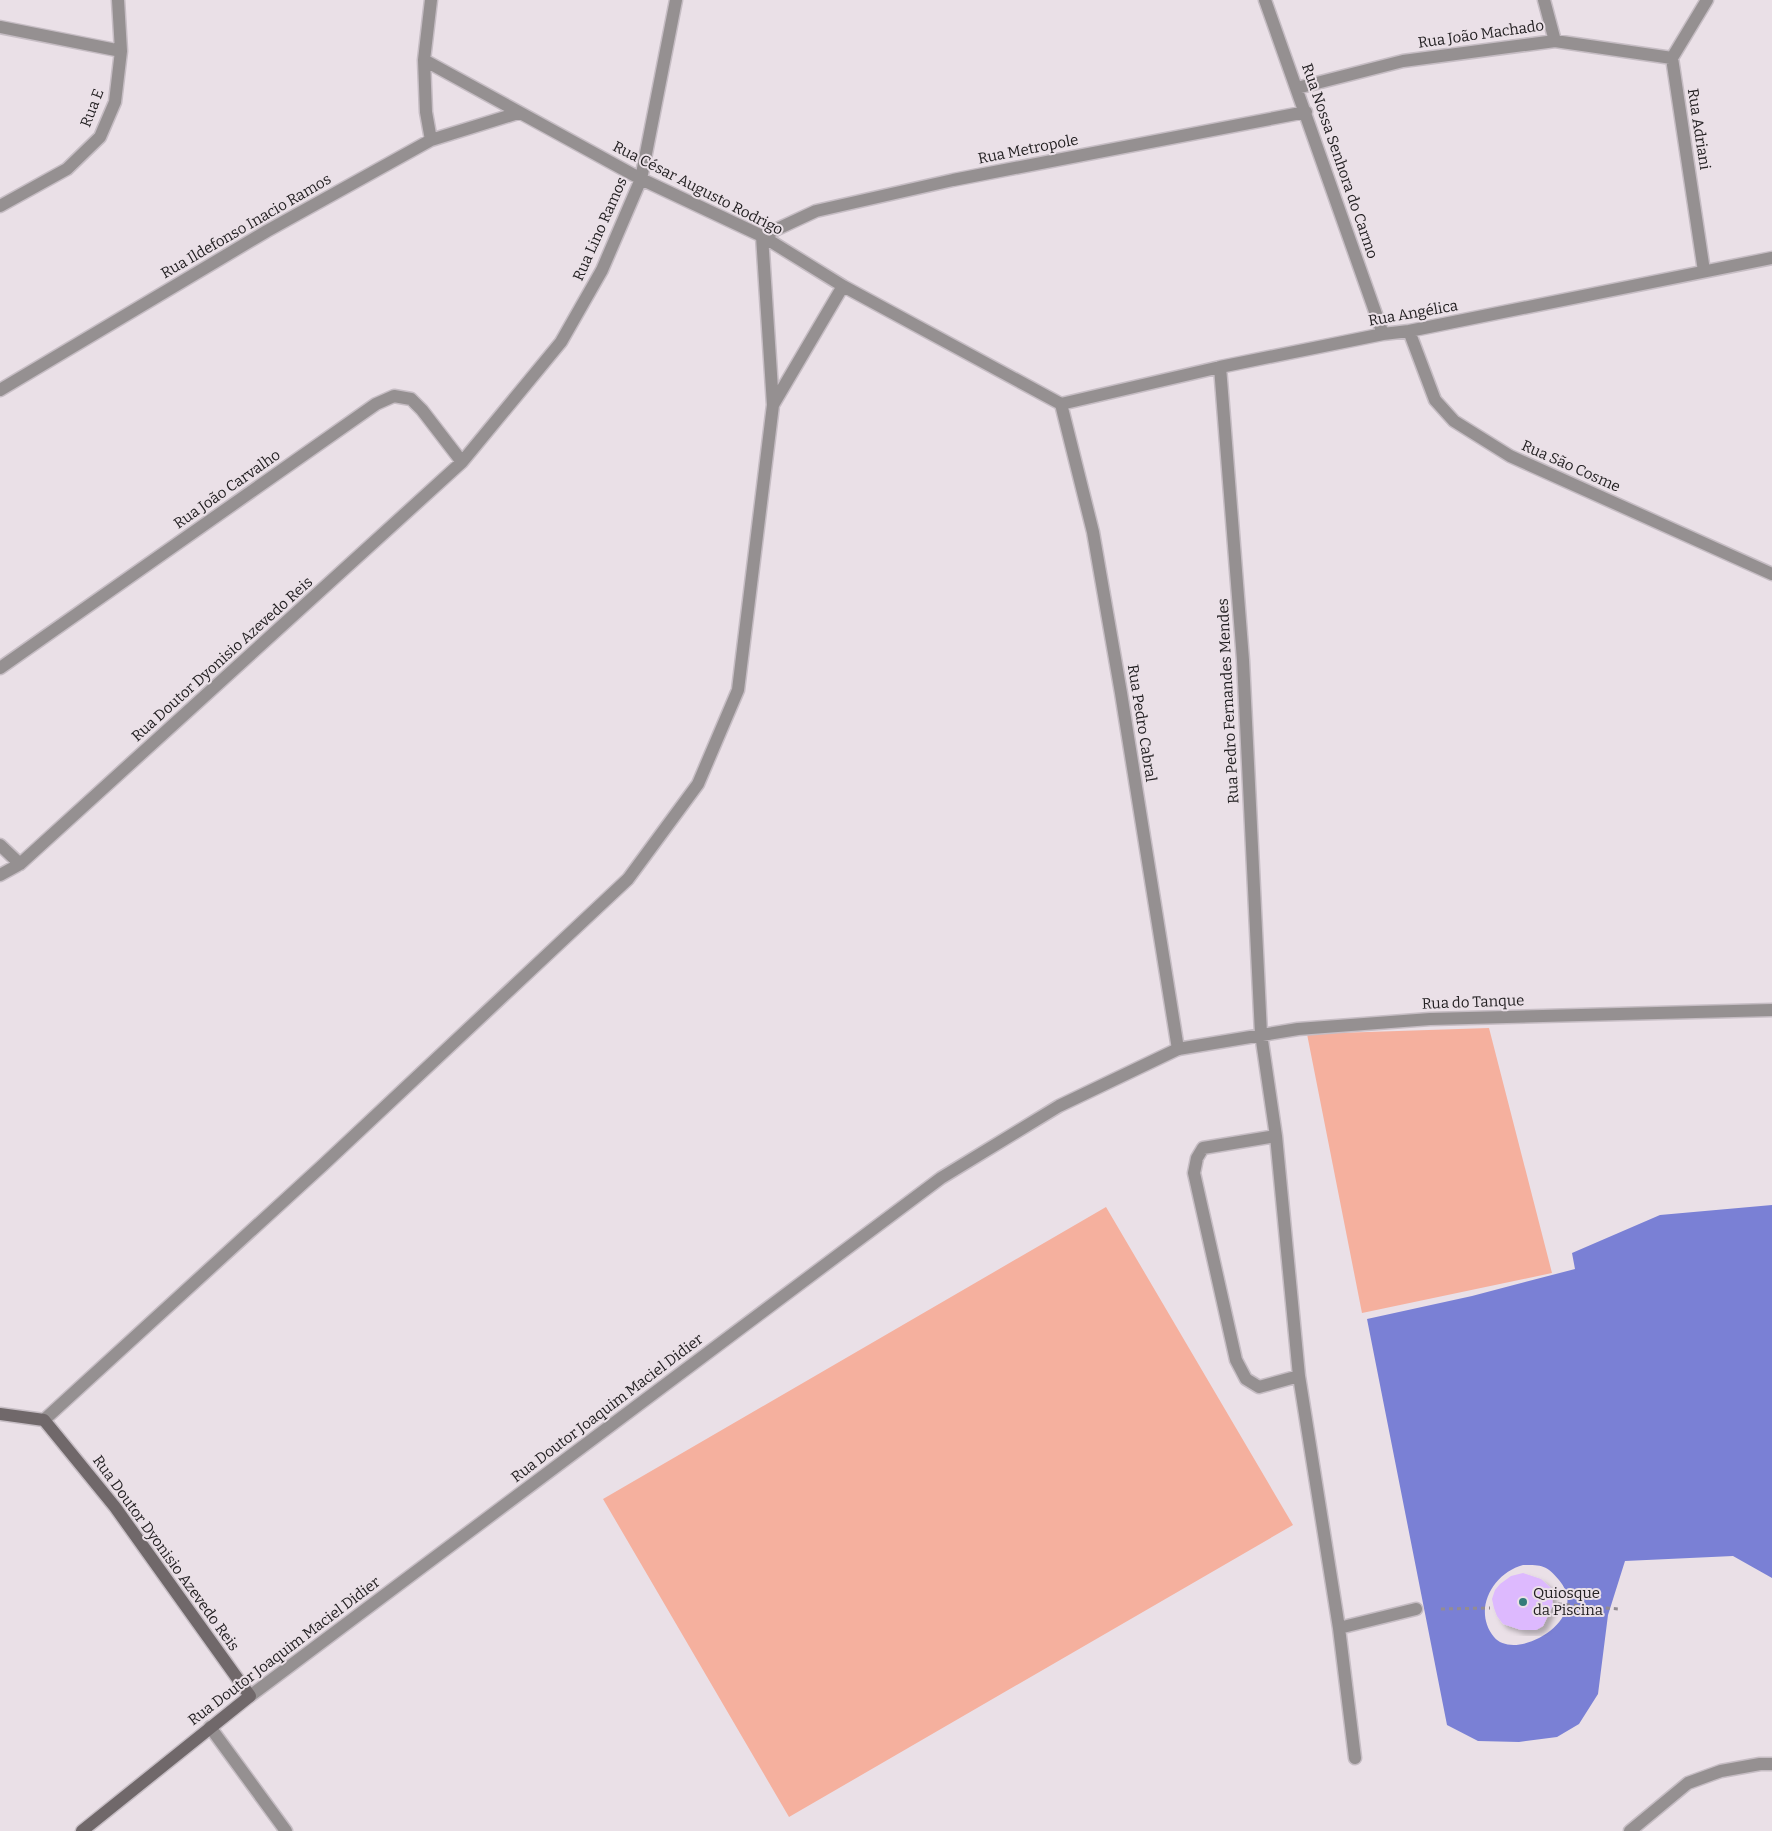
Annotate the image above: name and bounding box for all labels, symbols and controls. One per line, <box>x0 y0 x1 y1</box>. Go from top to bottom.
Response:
street label: Rua João Machado <box>1417 16 1545 52</box>
street label: Rua Nossa Senhora do Carmo <box>1298 61 1382 261</box>
street label: Rua E <box>77 86 107 130</box>
street label: Rua Adriani <box>1684 87 1714 172</box>
street label: Rua Metropole <box>976 130 1080 168</box>
street label: Rua César Augusto Rodrigo <box>610 137 786 239</box>
street label: Rua Ildefonso Inacio Ramos <box>158 170 334 282</box>
street label: Rua Lino Ramos <box>569 174 631 284</box>
street label: Rua Angélica <box>1367 296 1459 330</box>
street label: Rua São Cosme <box>1519 436 1623 496</box>
street label: Rua João Carvalho <box>170 446 284 532</box>
street label: Rua Doutor Dyonisio Azevedo Reis <box>128 573 316 745</box>
street label: Rua Pedro Fernandes Mendes <box>1214 598 1242 804</box>
street label: Rua Pedro Cabral <box>1124 663 1160 783</box>
street label: Rua do Tanque <box>1421 991 1525 1013</box>
street label: Rua Doutor Joaquim Maciel Didier <box>508 1330 707 1486</box>
street label: Rua Doutor Dyonisio Azevedo Reis <box>89 1452 243 1654</box>
street label: Rua Doutor Joaquim Maciel Didier <box>185 1573 384 1729</box>
place label: Quiosque da Piscina <box>1533 1584 1603 1619</box>
marker: Quiosque da Piscina <box>1517 1596 1529 1608</box>

